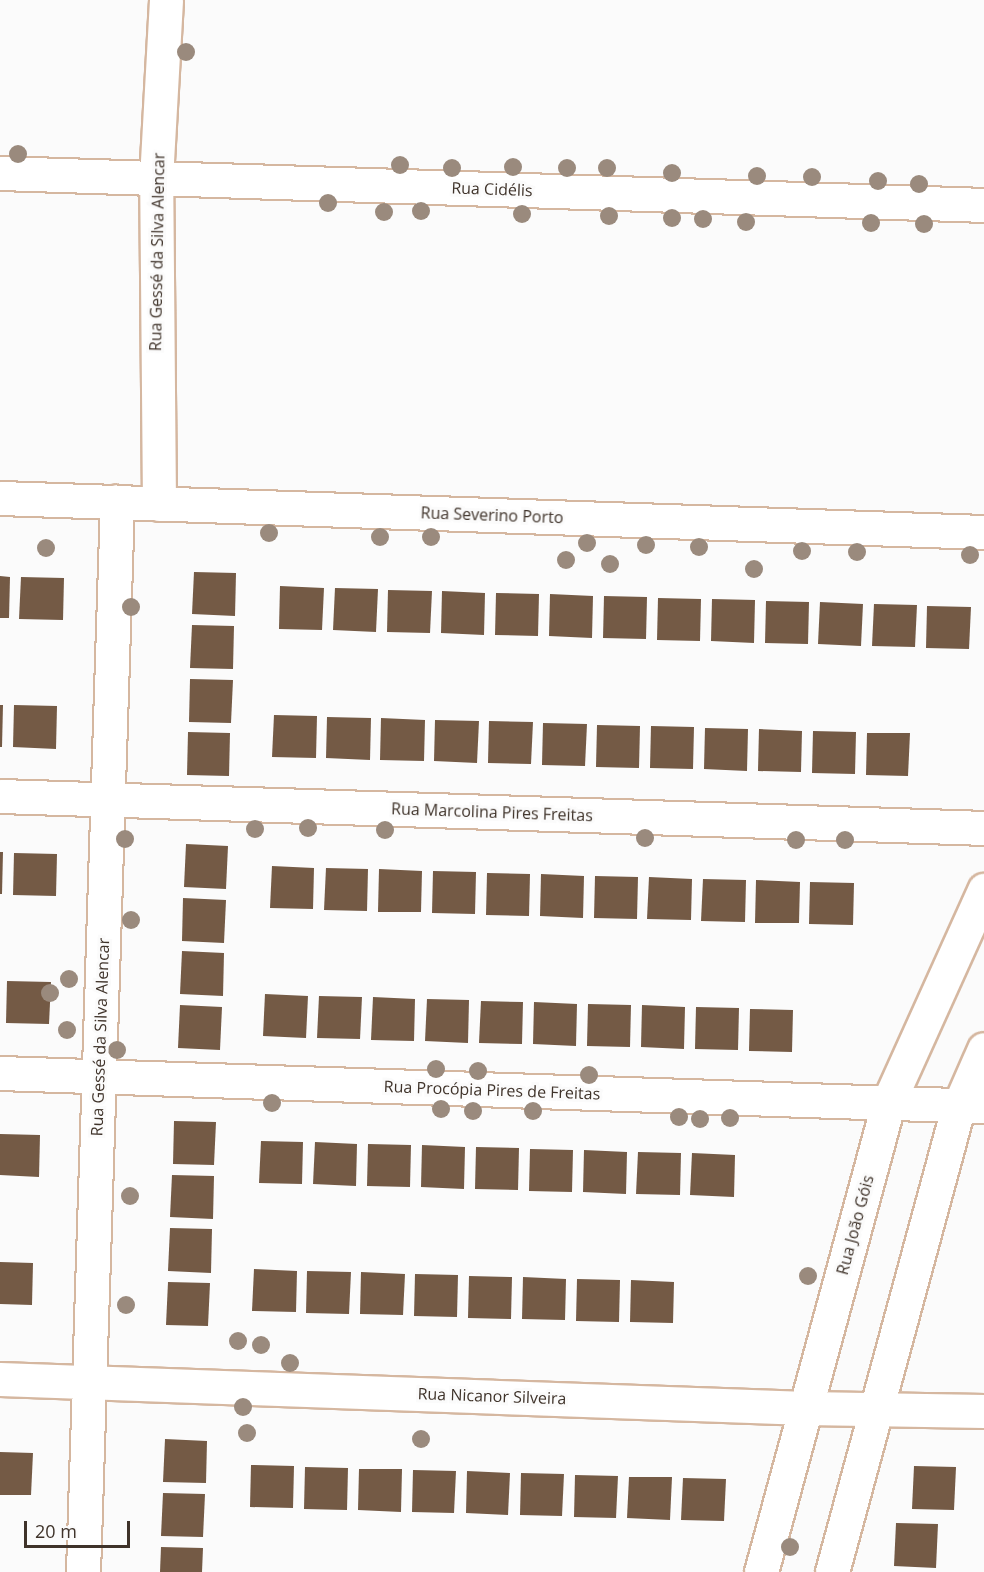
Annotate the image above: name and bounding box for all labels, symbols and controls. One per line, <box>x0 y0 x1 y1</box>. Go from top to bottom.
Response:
street label: Rua Gessé da Silva Alencar <box>146 153 168 351</box>
street label: Rua Cidélis <box>451 178 533 200</box>
street label: Rua Severino Porto <box>420 503 564 527</box>
street label: Rua Marcolina Pires Freitas <box>391 799 593 825</box>
street label: Rua Gessé da Silva Alencar <box>87 937 113 1137</box>
street label: Rua Procópia Pires de Freitas <box>383 1077 601 1103</box>
street label: Rua João Góis <box>832 1173 878 1277</box>
street label: Rua Nicanor Silveira <box>417 1384 567 1408</box>
scale bar <box>27 1509 134 1547</box>
text: 20 m <box>35 1519 77 1543</box>

